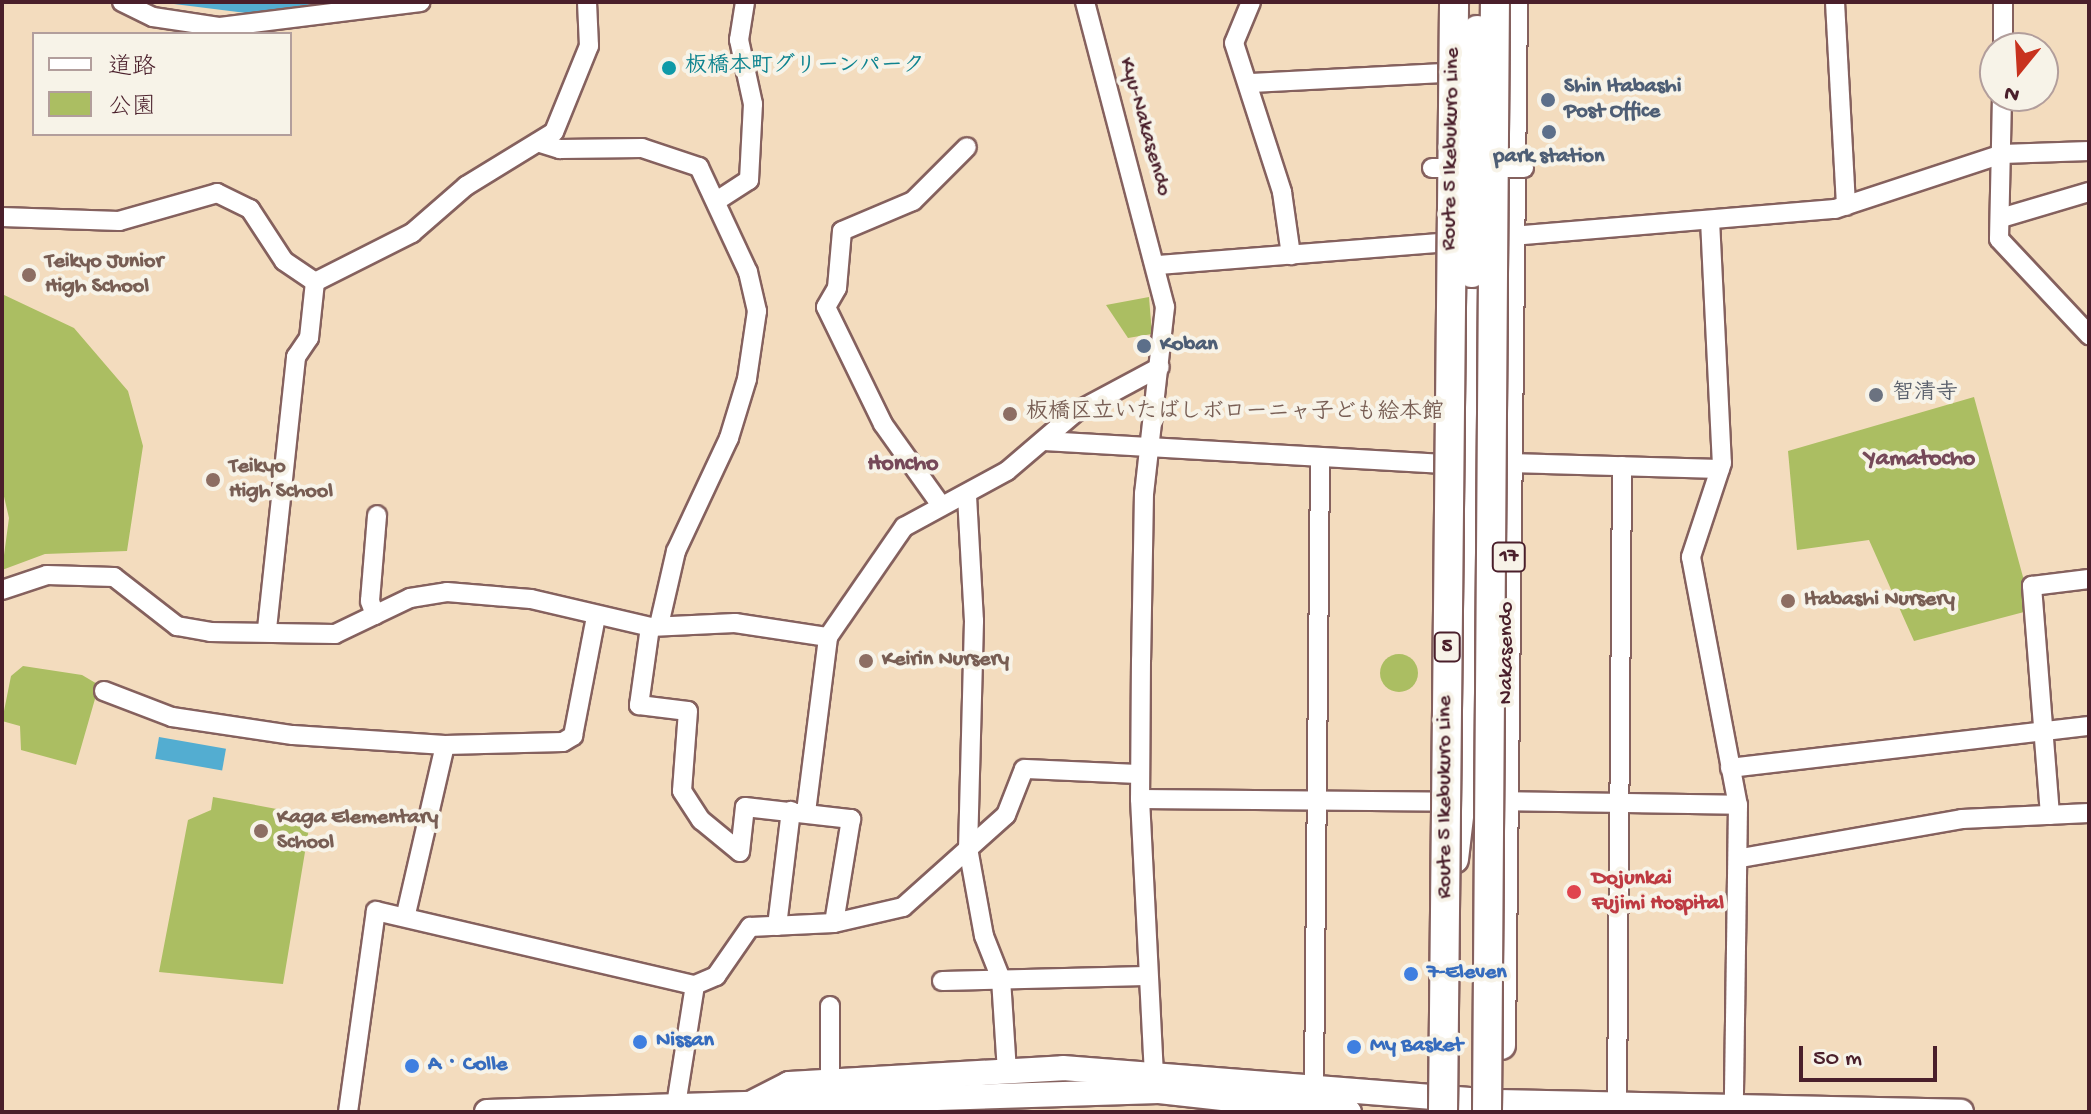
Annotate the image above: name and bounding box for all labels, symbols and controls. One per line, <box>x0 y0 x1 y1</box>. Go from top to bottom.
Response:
legend <box>32 32 292 136</box>
north arrow <box>1979 32 2059 112</box>
street label: Route 5 Ikebukuro Line <box>1437 47 1467 251</box>
text: 道路 <box>108 54 156 83</box>
place label: 板橋本町グリーンパーク <box>685 55 927 81</box>
street label: Kyu-Nakasendo <box>1112 55 1176 199</box>
marker: 板橋本町グリーンパーク <box>660 59 678 77</box>
place label: Shin Itabashi Post Office <box>1564 74 1681 126</box>
text: N <box>2001 78 2023 108</box>
marker: Shin Itabashi Post Office <box>1539 91 1557 109</box>
text: 公園 <box>108 94 156 123</box>
marker: park station <box>1540 123 1558 141</box>
place label: park station <box>1494 145 1604 171</box>
place label: Teikyo Junior High School <box>45 249 163 300</box>
marker: Teikyo Junior High School <box>20 266 38 284</box>
place label: Koban <box>1160 333 1218 359</box>
marker: Koban <box>1135 337 1153 355</box>
place label: 智清寺 <box>1892 382 1958 408</box>
marker: 智清寺 <box>1867 386 1885 404</box>
place label: 板橋区立いたばしボローニャ子ども絵本館 <box>1026 401 1444 427</box>
marker: 板橋区立いたばしボローニャ子ども絵本館 <box>1001 405 1019 423</box>
district label: Yamatocho <box>1865 446 1975 474</box>
district label: Honcho <box>867 451 939 479</box>
place label: Teikyo High School <box>229 454 333 506</box>
marker: Teikyo High School <box>204 471 222 489</box>
road number: 17 <box>1491 541 1527 573</box>
place label: Itabashi Nursery <box>1804 588 1955 614</box>
marker: Itabashi Nursery <box>1779 592 1797 610</box>
street label: Nakasendo <box>1495 602 1521 704</box>
road number: 5 <box>1433 631 1461 663</box>
place label: Keirin Nursery <box>882 648 1009 674</box>
marker: Keirin Nursery <box>857 652 875 670</box>
street label: Route 5 Ikebukuro Line <box>1433 695 1459 899</box>
place label: Kaga Elementary School <box>277 805 438 856</box>
marker: Kaga Elementary School <box>252 822 270 840</box>
place label: Dojunkai Fujimi Hospital <box>1592 866 1724 918</box>
marker: Dojunkai Fujimi Hospital <box>1563 881 1585 903</box>
place label: 7-Eleven <box>1427 961 1507 987</box>
marker: 7-Eleven <box>1402 965 1420 983</box>
place label: Nissan <box>656 1029 714 1055</box>
scale bar <box>1803 1030 1941 1080</box>
marker: Nissan <box>631 1033 649 1051</box>
place label: My Basket <box>1370 1034 1463 1060</box>
marker: My Basket <box>1345 1038 1363 1056</box>
text: 50 m <box>1813 1045 1862 1074</box>
place label: A・Colle <box>428 1053 507 1079</box>
marker: A・Colle <box>403 1057 421 1075</box>

